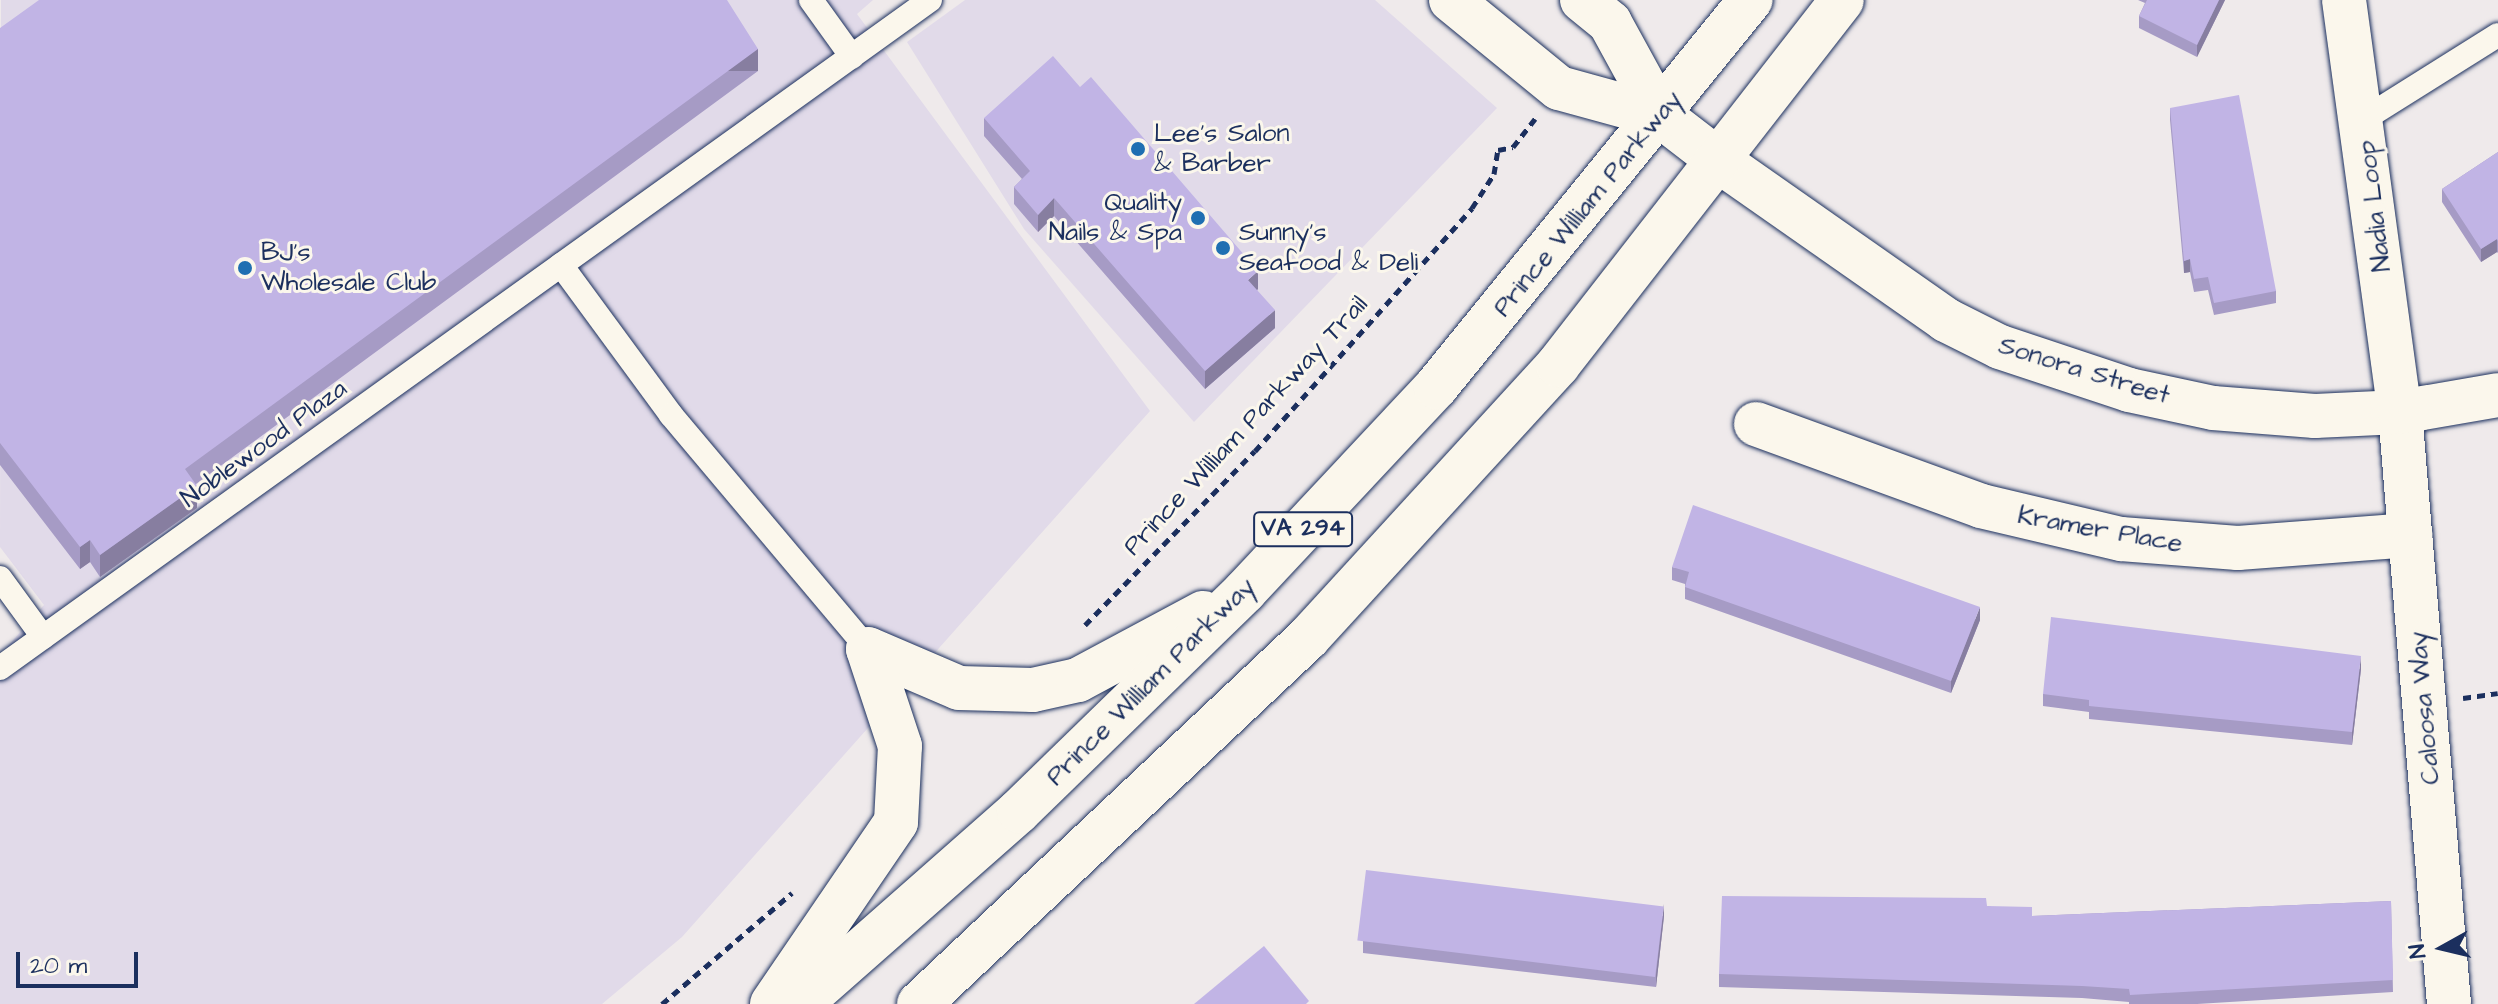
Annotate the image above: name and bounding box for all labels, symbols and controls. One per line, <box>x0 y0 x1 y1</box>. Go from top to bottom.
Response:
street label: Prince William Parkway <box>1487 85 1689 323</box>
place label: Lee's Salon & Barber <box>1154 118 1289 180</box>
street label: Nadia Loop <box>2351 139 2399 273</box>
marker: Lee's Salon & Barber <box>1129 140 1147 158</box>
place label: Quality Nails & Spa <box>1049 187 1182 248</box>
marker: Quality Nails & Spa <box>1189 209 1207 227</box>
place label: Sunny's Seafood & Deli <box>1239 217 1418 278</box>
place label: BJ's Wholesale Club <box>261 237 436 298</box>
marker: Sunny's Seafood & Deli <box>1214 239 1232 257</box>
marker: BJ's Wholesale Club <box>236 259 254 277</box>
street label: Prince William Parkway Trail <box>1117 290 1375 562</box>
street label: Sonora Street <box>1995 330 2173 412</box>
street label: Noblewood Plaza <box>175 373 353 515</box>
street label: Kramer Place <box>2015 500 2185 560</box>
road number: VA 294 <box>1253 509 1353 549</box>
street label: Prince William Parkway <box>1040 571 1262 793</box>
street label: Caloosa Way <box>2403 630 2447 786</box>
north arrow <box>2402 908 2482 988</box>
scale bar <box>20 936 142 986</box>
text: N <box>2401 942 2434 960</box>
text: 20 m <box>30 949 87 983</box>

